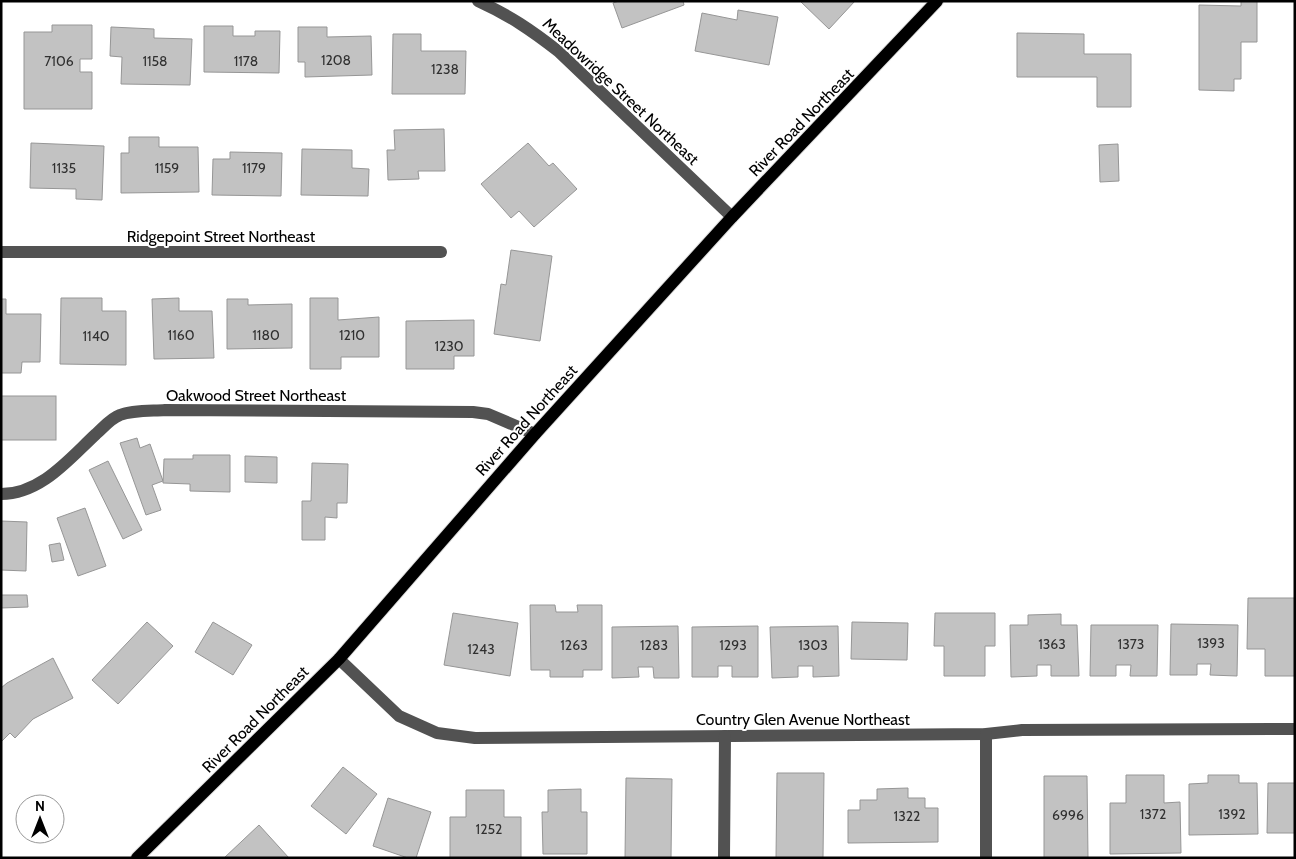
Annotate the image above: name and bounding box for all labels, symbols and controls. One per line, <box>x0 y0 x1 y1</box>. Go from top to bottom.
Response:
street label: Meadowridge Street Northeast <box>539 14 703 169</box>
house number: 1208 <box>321 51 351 69</box>
house number: 7106 <box>44 52 74 70</box>
house number: 1158 <box>142 52 168 70</box>
house number: 1178 <box>234 52 258 70</box>
house number: 1238 <box>431 60 459 78</box>
street label: River Road Northeast <box>745 64 858 180</box>
house number: 1135 <box>52 159 76 177</box>
house number: 1159 <box>155 159 179 177</box>
house number: 1179 <box>242 159 266 177</box>
street label: Ridgepoint Street Northeast <box>127 227 316 246</box>
house number: 1160 <box>168 326 195 344</box>
house number: 1180 <box>252 326 280 344</box>
house number: 1210 <box>339 326 365 344</box>
house number: 1140 <box>83 327 110 345</box>
house number: 1230 <box>434 337 464 355</box>
street label: River Road Northeast <box>472 361 582 480</box>
street label: Oakwood Street Northeast <box>166 386 347 405</box>
house number: 1393 <box>1197 634 1225 652</box>
house number: 1363 <box>1038 635 1066 653</box>
house number: 1373 <box>1118 635 1144 653</box>
house number: 1263 <box>560 636 588 654</box>
house number: 1283 <box>640 636 668 654</box>
house number: 1293 <box>719 636 747 654</box>
house number: 1303 <box>798 636 828 654</box>
house number: 1243 <box>467 640 495 658</box>
street label: River Road Northeast <box>198 662 313 777</box>
street label: Country Glen Avenue Northeast <box>696 710 911 729</box>
north arrow <box>15 794 65 844</box>
text: N <box>35 797 45 815</box>
house number: 1372 <box>1140 805 1166 823</box>
house number: 1392 <box>1218 805 1246 823</box>
house number: 6996 <box>1052 806 1084 824</box>
house number: 1322 <box>894 807 920 825</box>
house number: 1252 <box>476 820 502 838</box>

